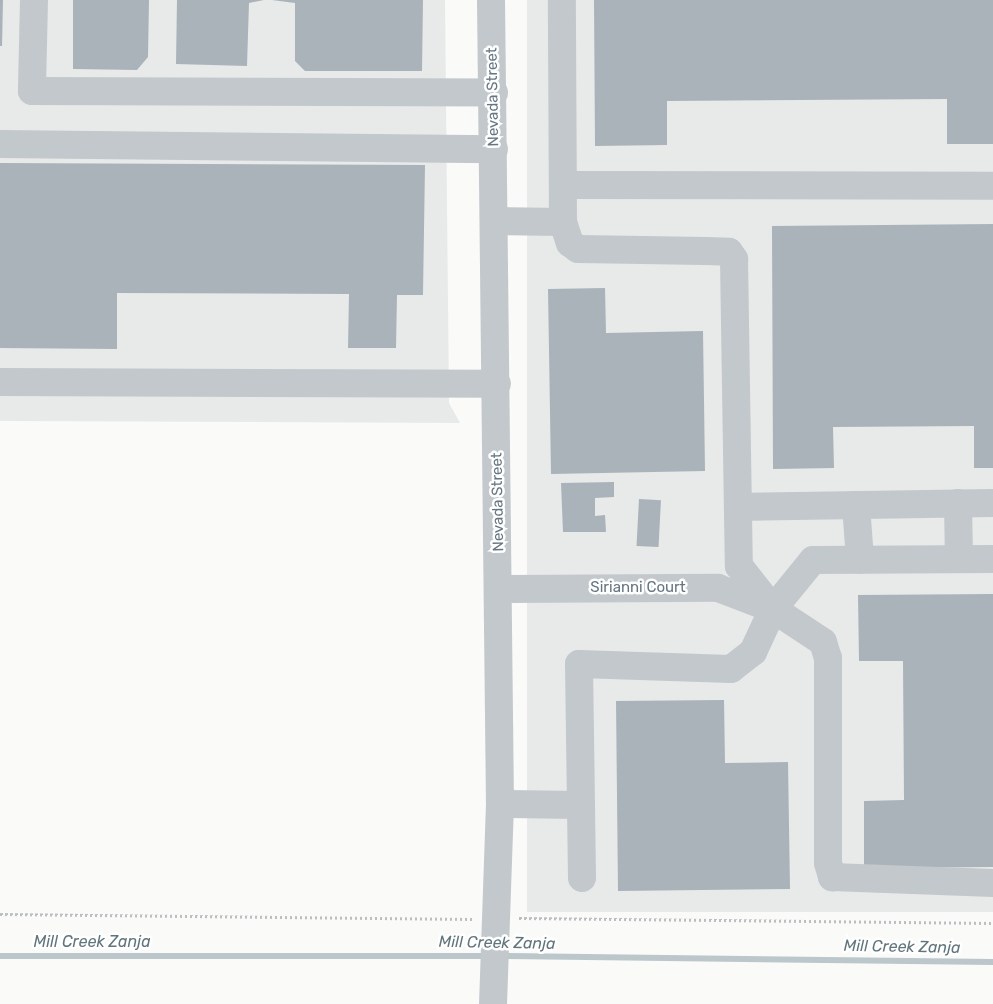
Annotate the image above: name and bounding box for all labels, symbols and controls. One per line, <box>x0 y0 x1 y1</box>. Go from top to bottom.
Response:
street label: Nevada Street <box>483 47 503 147</box>
street label: Nevada Street <box>488 452 508 552</box>
street label: Sirianni Court <box>590 579 686 597</box>
water label: Mill Creek Zanja <box>33 932 151 952</box>
water label: Mill Creek Zanja <box>438 932 556 954</box>
water label: Mill Creek Zanja <box>843 936 961 958</box>

